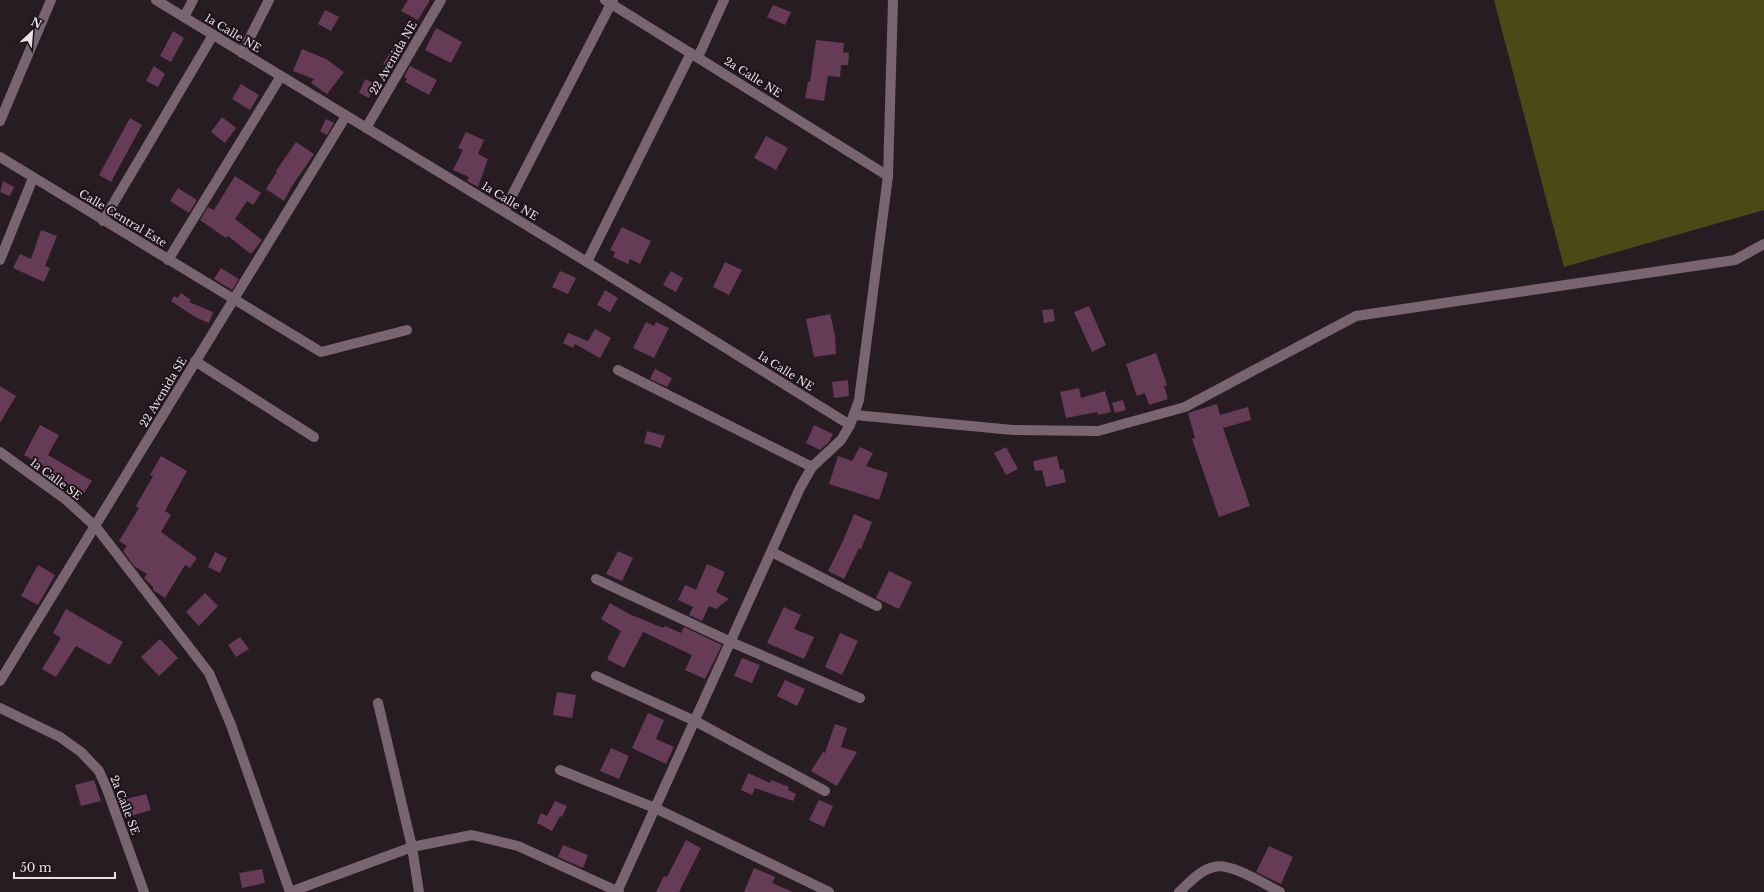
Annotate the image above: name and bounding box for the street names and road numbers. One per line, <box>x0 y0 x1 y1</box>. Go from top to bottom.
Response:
street label: 1a Calle NE <box>202 11 264 55</box>
street label: 22 Avenida NE <box>366 19 420 97</box>
street label: 2a Calle NE <box>722 54 784 100</box>
street label: 1a Calle NE <box>479 179 541 223</box>
street label: Calle Central Este <box>77 186 169 250</box>
street label: 1a Calle NE <box>755 348 817 394</box>
street label: 22 Avenida SE <box>136 354 190 430</box>
street label: 1a Calle SE <box>28 455 84 503</box>
street label: 2a Calle SE <box>107 773 143 837</box>

